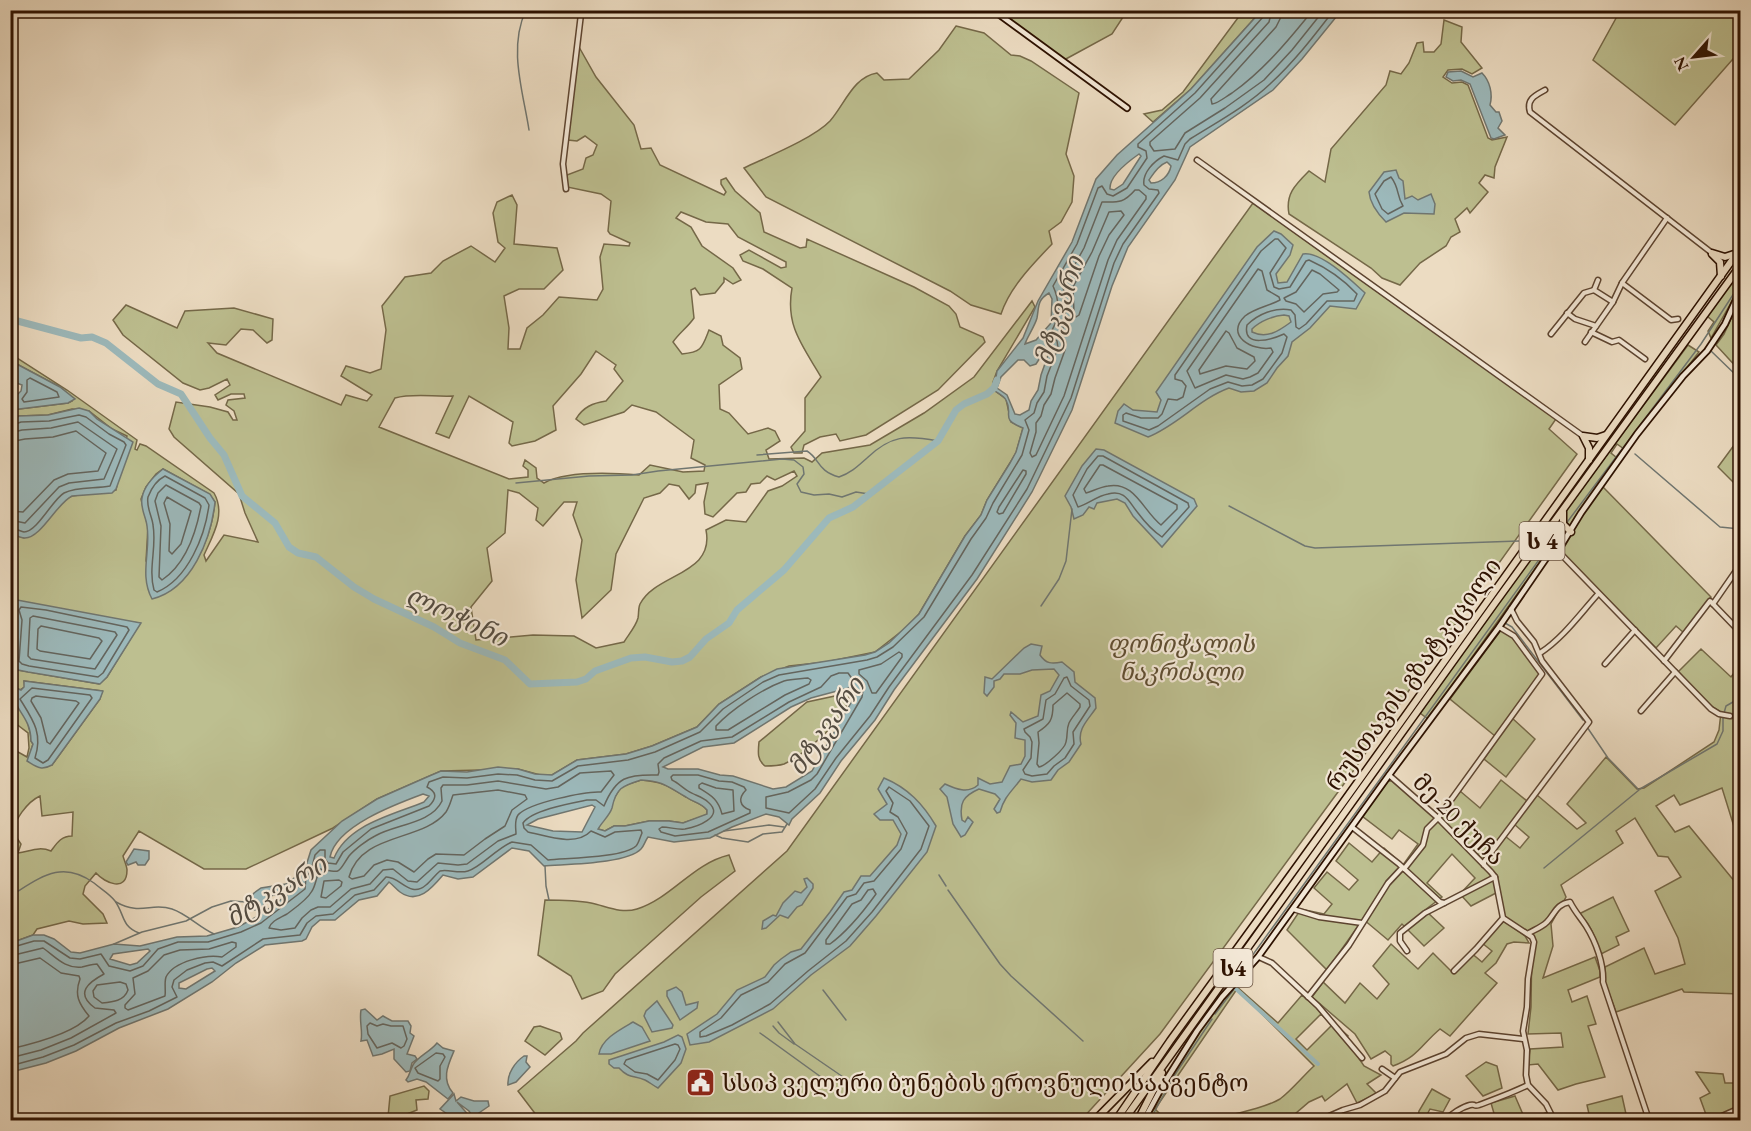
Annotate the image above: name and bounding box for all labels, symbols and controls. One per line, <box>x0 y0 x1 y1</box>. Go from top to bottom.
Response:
north arrow <box>1664 27 1724 87</box>
text: N <box>1669 53 1694 74</box>
water label: მტკვარი <box>1026 251 1092 370</box>
road number: ს 4 <box>1520 522 1564 560</box>
street label: რუსთავის გზატკეცილი <box>1318 551 1508 797</box>
water label: ლოჭინი <box>401 578 515 655</box>
park label: ფონიჭალის ნაკრძალი <box>1107 628 1255 687</box>
water label: მტკვარი <box>780 669 873 782</box>
street label: მე-20 ქუჩა <box>1407 767 1511 871</box>
water label: მტკვარი <box>219 847 334 935</box>
road number: ს4 <box>1214 949 1252 987</box>
public building icon: სსიპ ველური ბუნების ეროვნული სააგენტო <box>685 1066 717 1098</box>
place label: სსიპ ველური ბუნების ეროვნული სააგენტო <box>722 1067 1249 1098</box>

